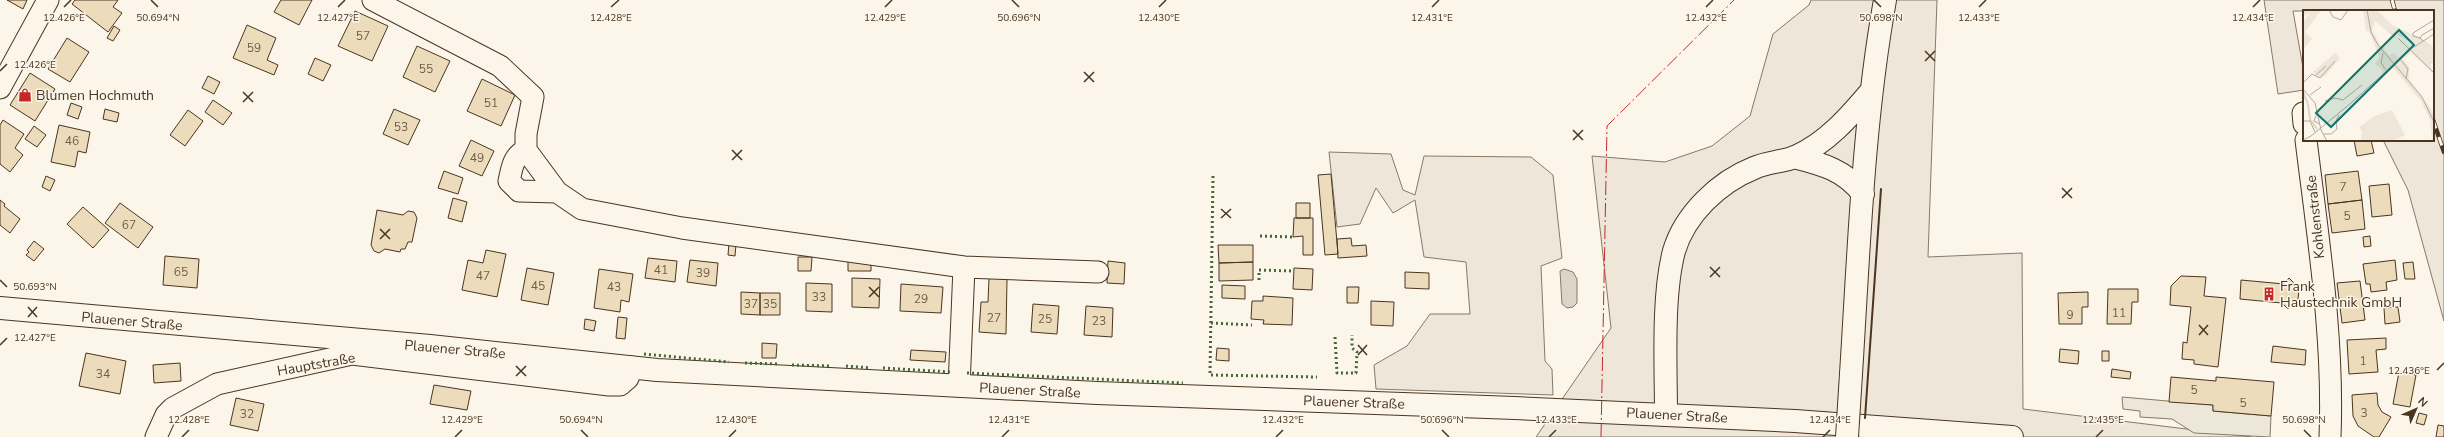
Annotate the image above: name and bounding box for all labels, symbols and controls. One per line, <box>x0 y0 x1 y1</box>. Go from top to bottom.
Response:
inset map <box>2303 10 2434 141</box>
text: 12.426°E <box>43 11 85 25</box>
text: 50.694°N <box>136 11 180 25</box>
text: 12.427°E <box>317 11 359 25</box>
text: 12.428°E <box>590 11 632 25</box>
text: 12.429°E <box>864 11 906 25</box>
text: 50.696°N <box>997 11 1041 25</box>
text: 12.430°E <box>1138 11 1180 25</box>
text: 12.431°E <box>1411 11 1453 25</box>
text: 12.432°E <box>1685 11 1727 25</box>
text: 50.698°N <box>1859 11 1903 25</box>
text: 12.433°E <box>1958 11 2000 25</box>
text: 12.434°E <box>2232 11 2274 25</box>
house number: 57 <box>356 28 370 44</box>
house number: 59 <box>247 40 261 56</box>
text: 12.426°E <box>14 58 56 72</box>
house number: 55 <box>419 61 433 77</box>
place label: Blumen Hochmuth <box>36 86 154 105</box>
shop icon: Blumen Hochmuth <box>17 87 33 103</box>
house number: 51 <box>484 95 498 111</box>
house number: 53 <box>394 119 408 135</box>
house number: 46 <box>65 133 79 149</box>
house number: 49 <box>470 150 484 166</box>
street label: Kohlenstraße <box>2302 174 2329 260</box>
house number: 7 <box>2339 179 2347 195</box>
house number: 5 <box>2343 208 2351 224</box>
house number: 67 <box>122 217 136 233</box>
house number: 41 <box>654 262 668 278</box>
house number: 65 <box>174 264 188 280</box>
house number: 39 <box>696 265 710 281</box>
house number: 47 <box>476 268 490 284</box>
place label: Frank Haustechnik GmbH <box>2280 277 2402 312</box>
house number: 45 <box>531 278 545 294</box>
house number: 43 <box>607 279 621 295</box>
text: 50.693°N <box>13 280 57 294</box>
building icon: Frank Haustechnik GmbH <box>2261 286 2277 302</box>
house number: 33 <box>812 289 826 305</box>
house number: 29 <box>914 291 928 307</box>
house number: 37 <box>744 296 758 312</box>
house number: 35 <box>763 296 777 312</box>
house number: 11 <box>2112 305 2126 321</box>
house number: 9 <box>2066 307 2074 323</box>
street label: Plauener Straße <box>80 308 183 335</box>
house number: 27 <box>987 310 1001 326</box>
house number: 25 <box>1038 311 1052 327</box>
house number: 23 <box>1092 313 1106 329</box>
text: 12.427°E <box>14 331 56 345</box>
street label: Plauener Straße <box>403 336 506 363</box>
street label: Hauptstraße <box>276 348 357 381</box>
house number: 1 <box>2359 353 2367 369</box>
text: 12.436°E <box>2388 364 2430 378</box>
house number: 34 <box>96 366 110 382</box>
street label: Plauener Straße <box>979 378 1081 403</box>
house number: 5 <box>2190 382 2198 398</box>
north arrow <box>2396 389 2436 429</box>
street label: Plauener Straße <box>1303 391 1405 414</box>
text: N <box>2415 394 2431 410</box>
house number: 5 <box>2239 395 2247 411</box>
street label: Plauener Straße <box>1626 403 1728 428</box>
house number: 3 <box>2360 405 2368 421</box>
house number: 32 <box>240 406 254 422</box>
text: 12.428°E <box>168 413 210 427</box>
text: 12.429°E <box>441 413 483 427</box>
text: 50.694°N <box>559 413 603 427</box>
text: 12.430°E <box>715 413 757 427</box>
text: 12.431°E <box>988 413 1030 427</box>
text: 12.432°E <box>1262 413 1304 427</box>
text: 50.696°N <box>1420 413 1464 427</box>
text: 12.433°E <box>1535 413 1577 427</box>
text: 12.434°E <box>1809 413 1851 427</box>
text: 12.435°E <box>2082 413 2124 427</box>
text: 50.698°N <box>2282 413 2326 427</box>

